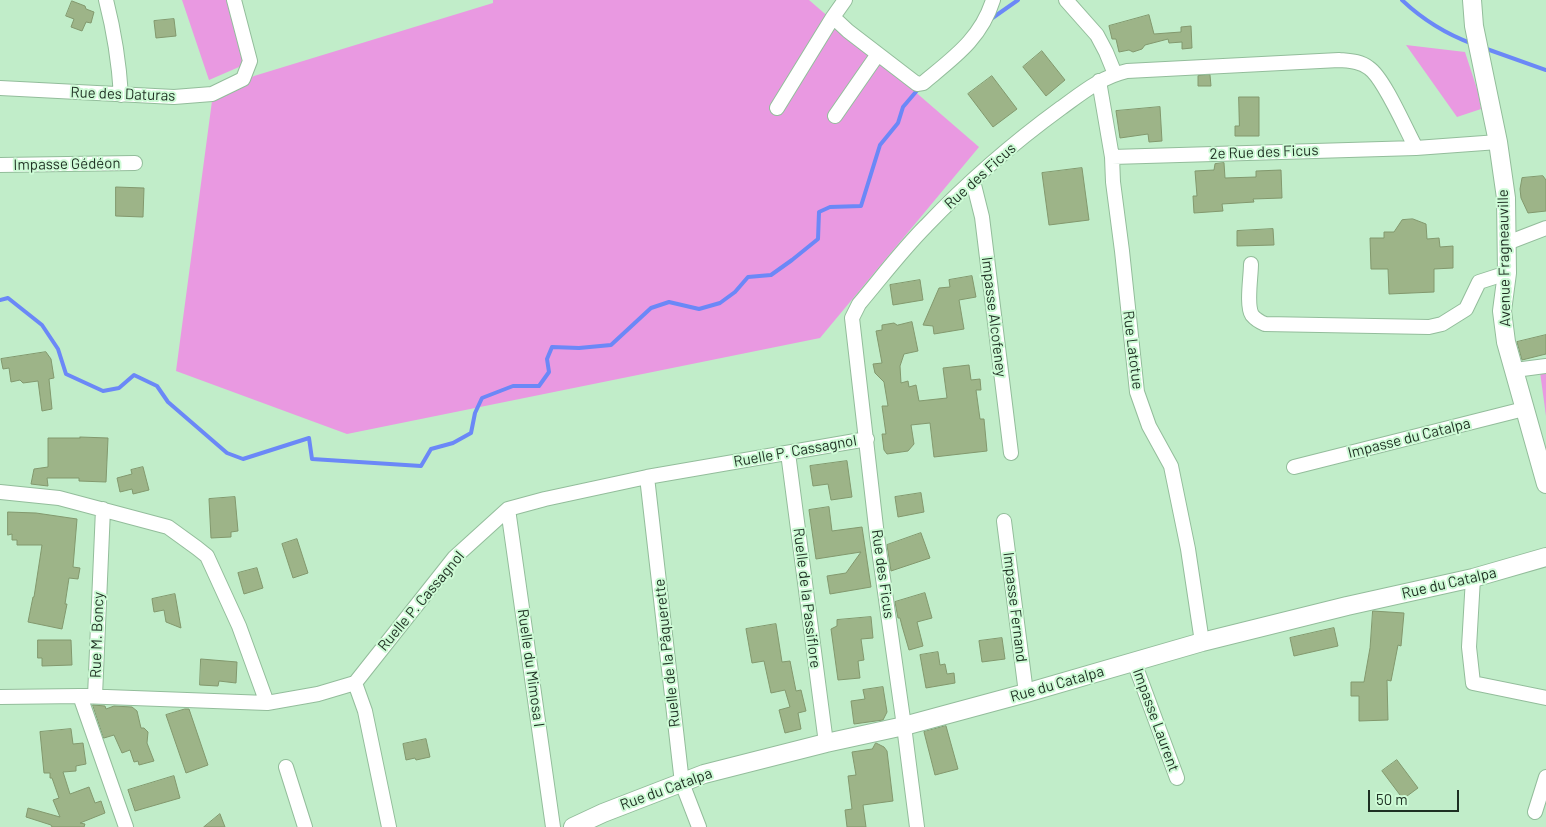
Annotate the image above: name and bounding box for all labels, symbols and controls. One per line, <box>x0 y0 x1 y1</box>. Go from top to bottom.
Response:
street label: Rue des Daturas <box>70 83 176 105</box>
street label: Rue des Ficus <box>941 139 1019 213</box>
street label: 2e Rue des Ficus <box>1209 141 1319 163</box>
street label: Impasse Gédéon <box>13 154 121 174</box>
street label: Avenue Fragneauville <box>1494 189 1514 327</box>
street label: Impasse Alcofeney <box>978 256 1010 378</box>
street label: Rue Latotue <box>1119 310 1147 390</box>
street label: Impasse du Catalpa <box>1346 414 1472 462</box>
street label: Ruelle P. Cassagnol <box>732 431 858 471</box>
street label: Ruelle de la Passiflore <box>789 527 825 669</box>
street label: Rue des Ficus <box>868 528 898 620</box>
street label: Ruelle P. Cassagnol <box>374 547 468 655</box>
street label: Impasse Fernand <box>999 551 1031 663</box>
street label: Rue du Catalpa <box>1400 563 1498 603</box>
street label: Ruelle de la Pâquerette <box>650 578 684 728</box>
street label: Rue M. Boncy <box>86 592 108 678</box>
street label: Ruelle du Mimosa I <box>514 608 548 728</box>
street label: Rue du Catalpa <box>1008 662 1106 706</box>
street label: Impasse Laurent <box>1129 666 1183 774</box>
street label: Rue du Catalpa <box>618 764 714 814</box>
scale bar <box>1371 780 1462 812</box>
text: 50 m <box>1376 790 1408 808</box>

